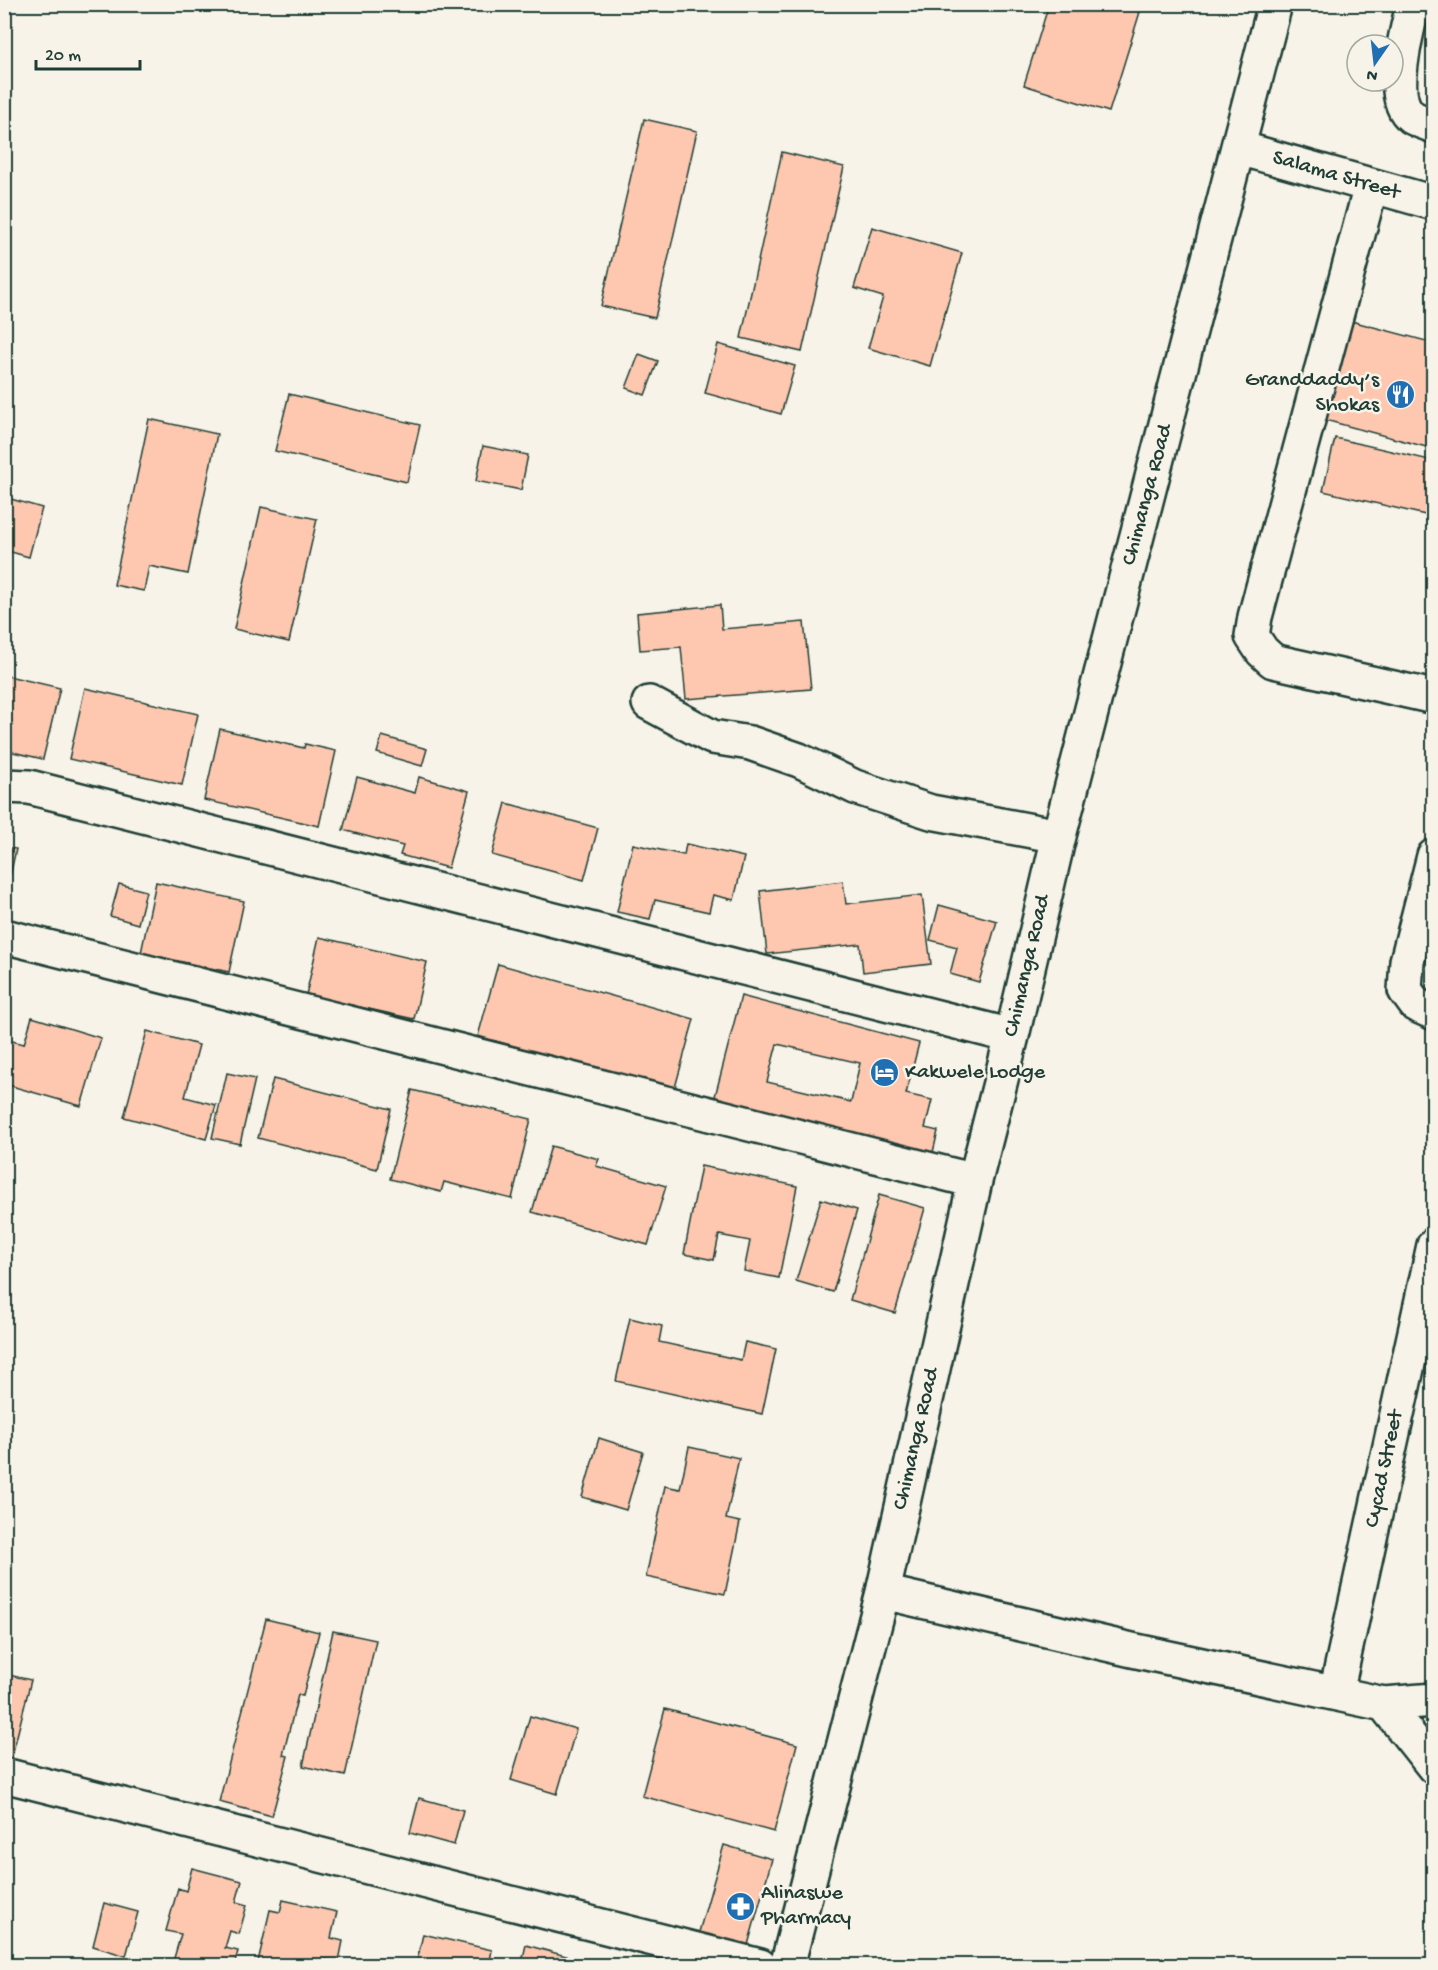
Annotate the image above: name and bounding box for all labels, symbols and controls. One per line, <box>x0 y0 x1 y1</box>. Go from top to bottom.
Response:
scale bar <box>36 33 140 71</box>
north arrow <box>1345 33 1405 93</box>
text: 20 m <box>45 46 81 67</box>
text: N <box>1364 64 1380 85</box>
street label: Salama Street <box>1269 145 1405 207</box>
place label: Granddaddy’s Shokas <box>1245 368 1380 419</box>
restaurant icon: Granddaddy’s Shokas <box>1384 378 1416 410</box>
street label: Chimanga Road <box>1117 420 1180 568</box>
street label: Chimanga Road <box>999 890 1057 1039</box>
hotel icon: Kakwele Lodge <box>868 1057 900 1089</box>
place label: Kakwele Lodge <box>905 1060 1046 1086</box>
street label: Chimanga Road <box>888 1363 946 1512</box>
street label: Cycad Street <box>1360 1406 1411 1530</box>
place label: Alinaswe Pharmacy <box>760 1881 851 1932</box>
pharmacy icon: Alinaswe Pharmacy <box>724 1891 756 1923</box>

